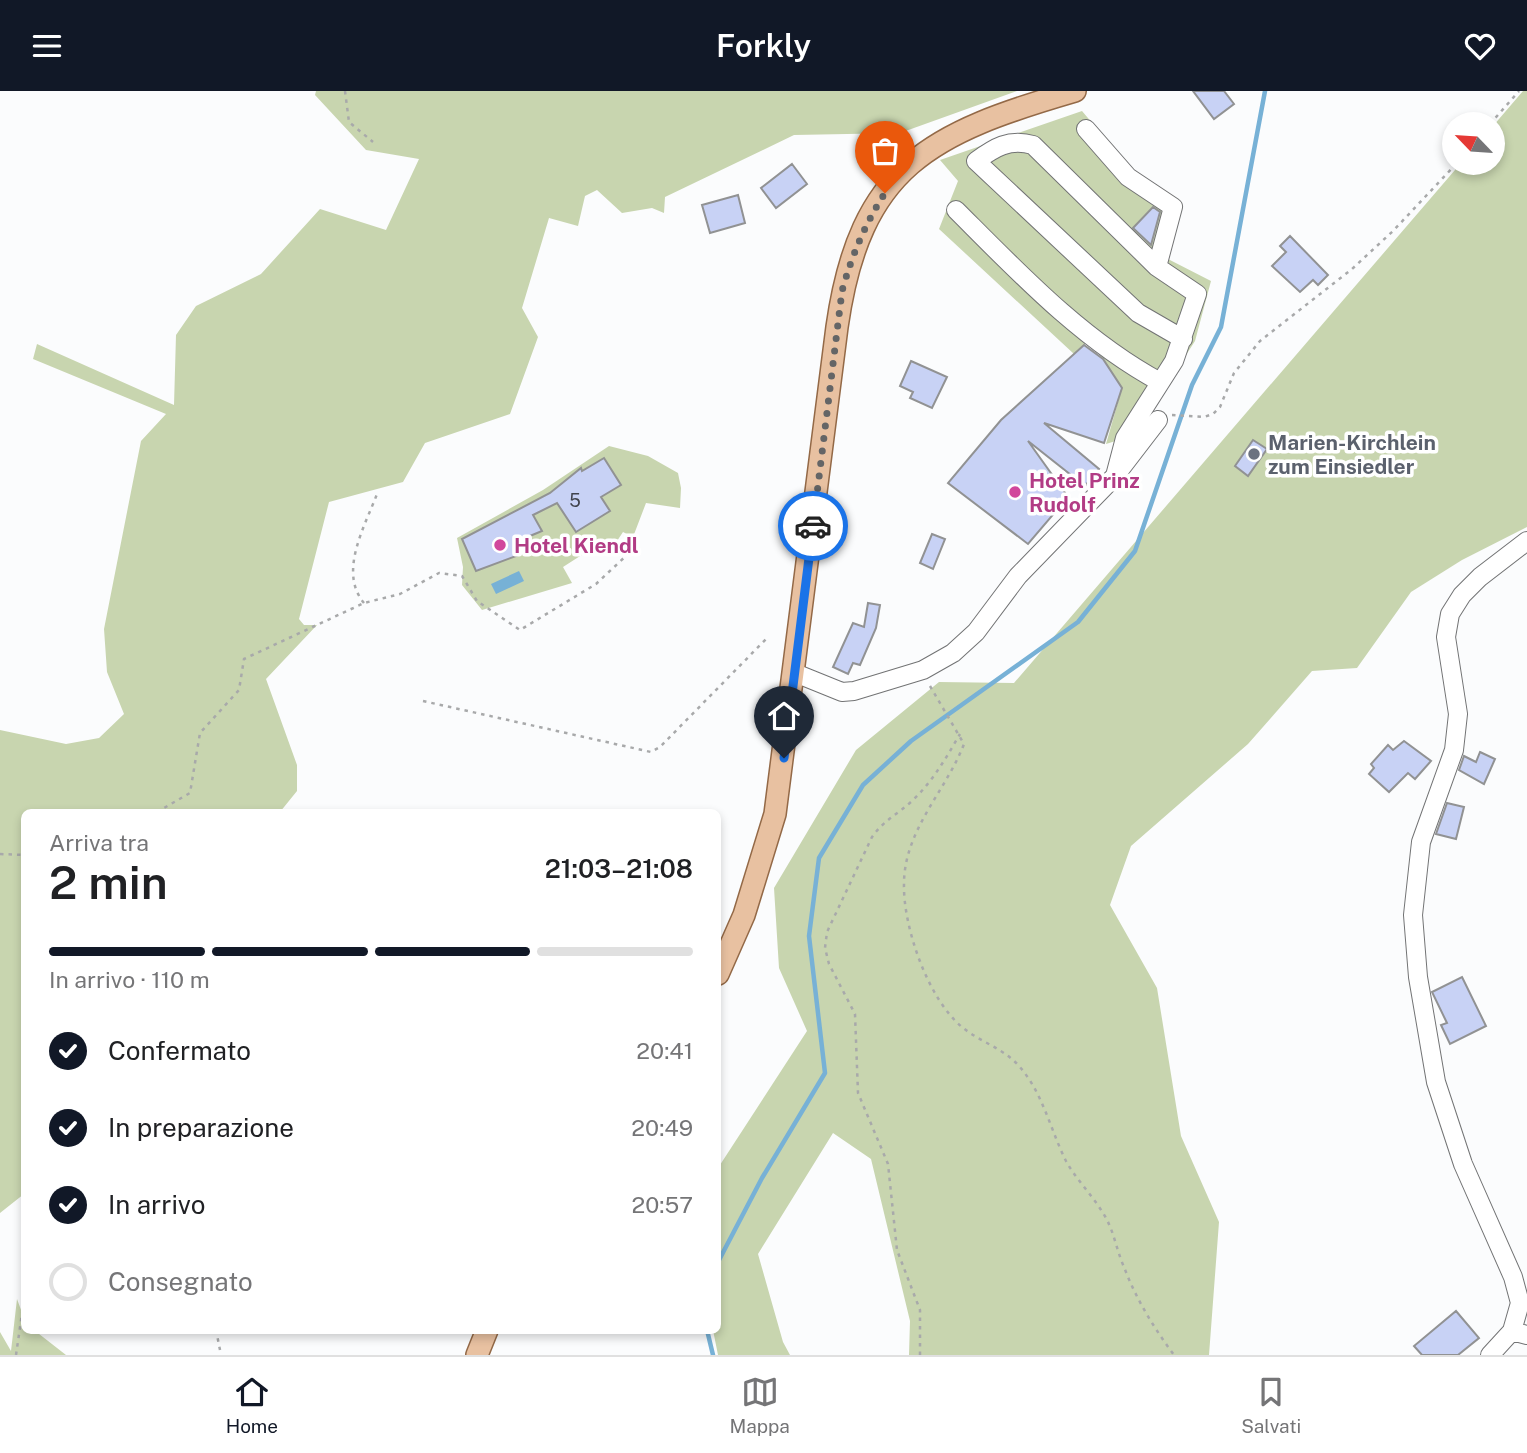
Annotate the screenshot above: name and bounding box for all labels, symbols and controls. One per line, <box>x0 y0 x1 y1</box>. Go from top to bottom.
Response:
icon: menu <box>28 27 66 65</box>
text: Forkly <box>716 27 811 64</box>
icon: heart <box>1461 27 1499 65</box>
north arrow <box>1442 112 1505 175</box>
map controls <box>1442 112 1505 175</box>
pin <box>855 121 915 193</box>
icon: bag <box>866 132 904 170</box>
place label: Marien-Kirchlein zum Einsiedler <box>1268 430 1436 479</box>
marker: Marien-Kirchlein zum Einsiedler <box>1246 446 1262 462</box>
place label: Hotel Prinz Rudolf <box>1029 468 1140 517</box>
marker: Hotel Prinz Rudolf <box>1007 484 1023 500</box>
house number: 5 <box>569 490 581 511</box>
courier <box>778 491 848 561</box>
icon: car <box>794 507 832 545</box>
place label: Hotel Kiendl <box>514 533 639 558</box>
marker: Hotel Kiendl <box>492 537 508 553</box>
pin <box>754 686 814 758</box>
icon: home <box>765 697 803 735</box>
text: Arriva tra <box>49 829 149 856</box>
text: 21:03–21:08 <box>545 853 693 884</box>
text: 2 min <box>49 855 168 909</box>
text: In arrivo · 110 m <box>49 966 210 993</box>
icon: check <box>49 1032 87 1070</box>
text: Confermato <box>108 1035 251 1066</box>
text: 20:41 <box>636 1037 693 1064</box>
icon: check <box>49 1109 87 1147</box>
text: In preparazione <box>108 1112 294 1143</box>
text: 20:49 <box>631 1114 693 1141</box>
icon: check <box>49 1186 87 1224</box>
text: In arrivo <box>108 1189 205 1220</box>
text: 20:57 <box>631 1191 693 1218</box>
text: Consegnato <box>108 1266 253 1297</box>
tab: Home <box>226 1373 278 1437</box>
tab: Mappa <box>729 1373 790 1437</box>
tab: Salvati <box>1241 1373 1301 1437</box>

